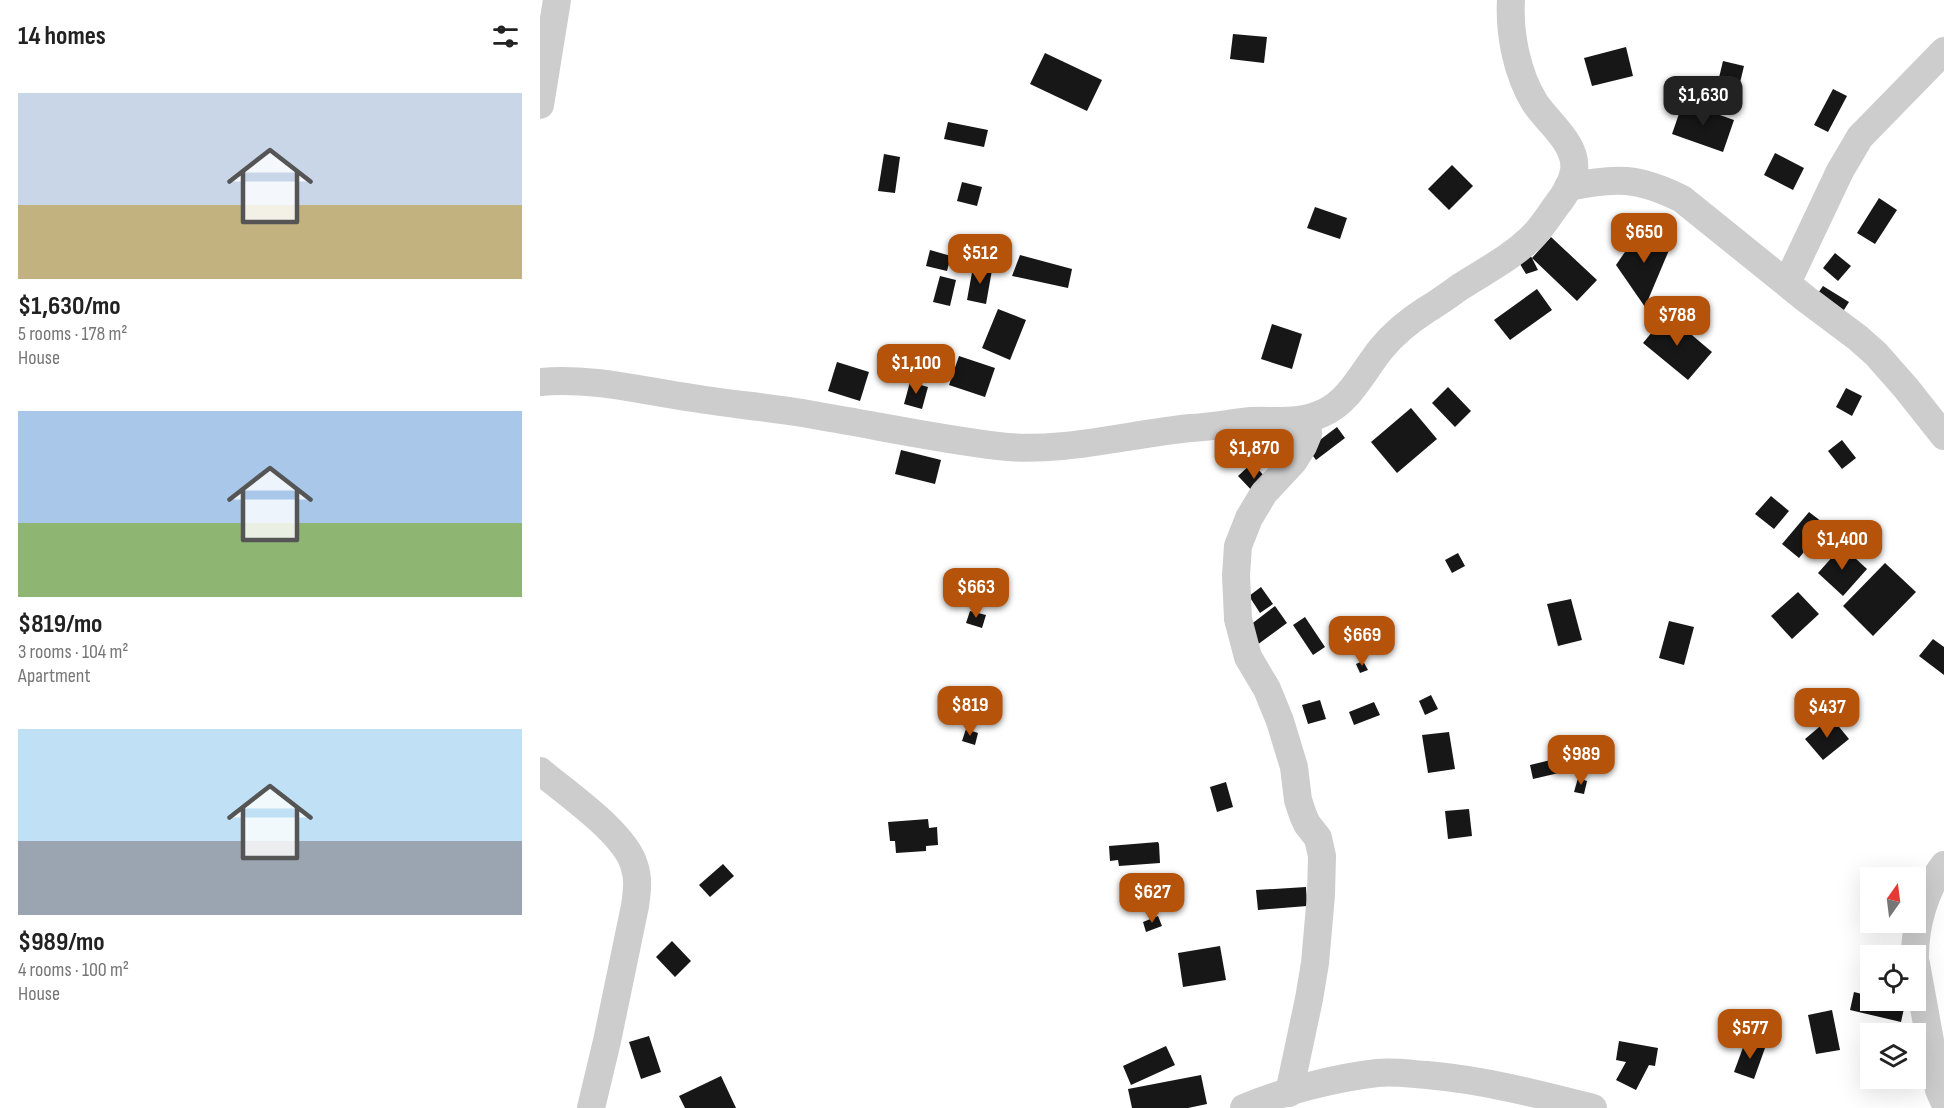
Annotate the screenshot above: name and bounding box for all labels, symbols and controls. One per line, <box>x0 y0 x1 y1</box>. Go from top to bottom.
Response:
icon: filters <box>489 20 522 53</box>
text: 14 homes <box>18 21 106 52</box>
pin: $1,630 <box>1654 76 1752 127</box>
text: $1,630 <box>1678 83 1728 107</box>
icon: home <box>216 132 324 240</box>
pin: $650 <box>1608 213 1680 264</box>
text: $650 <box>1625 220 1663 244</box>
pin: $512 <box>944 234 1016 285</box>
text: $512 <box>962 241 998 265</box>
text: $1,630/mo <box>18 291 121 322</box>
pin: $788 <box>1641 296 1713 347</box>
text: $788 <box>1658 303 1696 327</box>
text: 5 rooms · 178 m² <box>18 322 127 346</box>
pin: $1,100 <box>867 344 965 395</box>
text: House <box>18 346 60 370</box>
text: $1,100 <box>891 351 941 375</box>
pin: $1,870 <box>1205 429 1303 480</box>
text: $1,870 <box>1229 436 1279 460</box>
icon: home <box>216 450 324 558</box>
pin: $1,400 <box>1793 520 1891 571</box>
text: $1,400 <box>1816 527 1868 551</box>
pin: $663 <box>940 568 1012 619</box>
text: $663 <box>957 575 995 599</box>
text: $819/mo <box>18 609 102 640</box>
pin: $669 <box>1326 616 1398 667</box>
text: $669 <box>1343 623 1381 647</box>
text: 3 rooms · 104 m² <box>18 640 128 664</box>
text: Apartment <box>18 664 91 688</box>
pin: $819 <box>934 686 1006 737</box>
pin: $437 <box>1791 688 1863 739</box>
text: $819 <box>952 693 988 717</box>
text: $437 <box>1808 695 1846 719</box>
pin: $989 <box>1545 735 1617 786</box>
text: $989 <box>1562 742 1600 766</box>
icon: home <box>216 768 324 876</box>
north arrow <box>1860 867 1926 933</box>
map controls <box>1860 867 1926 1089</box>
pin: $627 <box>1116 873 1188 924</box>
text: $627 <box>1133 880 1171 904</box>
text: $989/mo <box>18 927 105 958</box>
button: locate <box>1860 945 1926 1011</box>
text: 4 rooms · 100 m² <box>18 958 129 982</box>
text: House <box>18 982 60 1006</box>
pin: $577 <box>1714 1009 1786 1060</box>
text: $577 <box>1732 1016 1768 1040</box>
button: layers <box>1860 1023 1926 1089</box>

